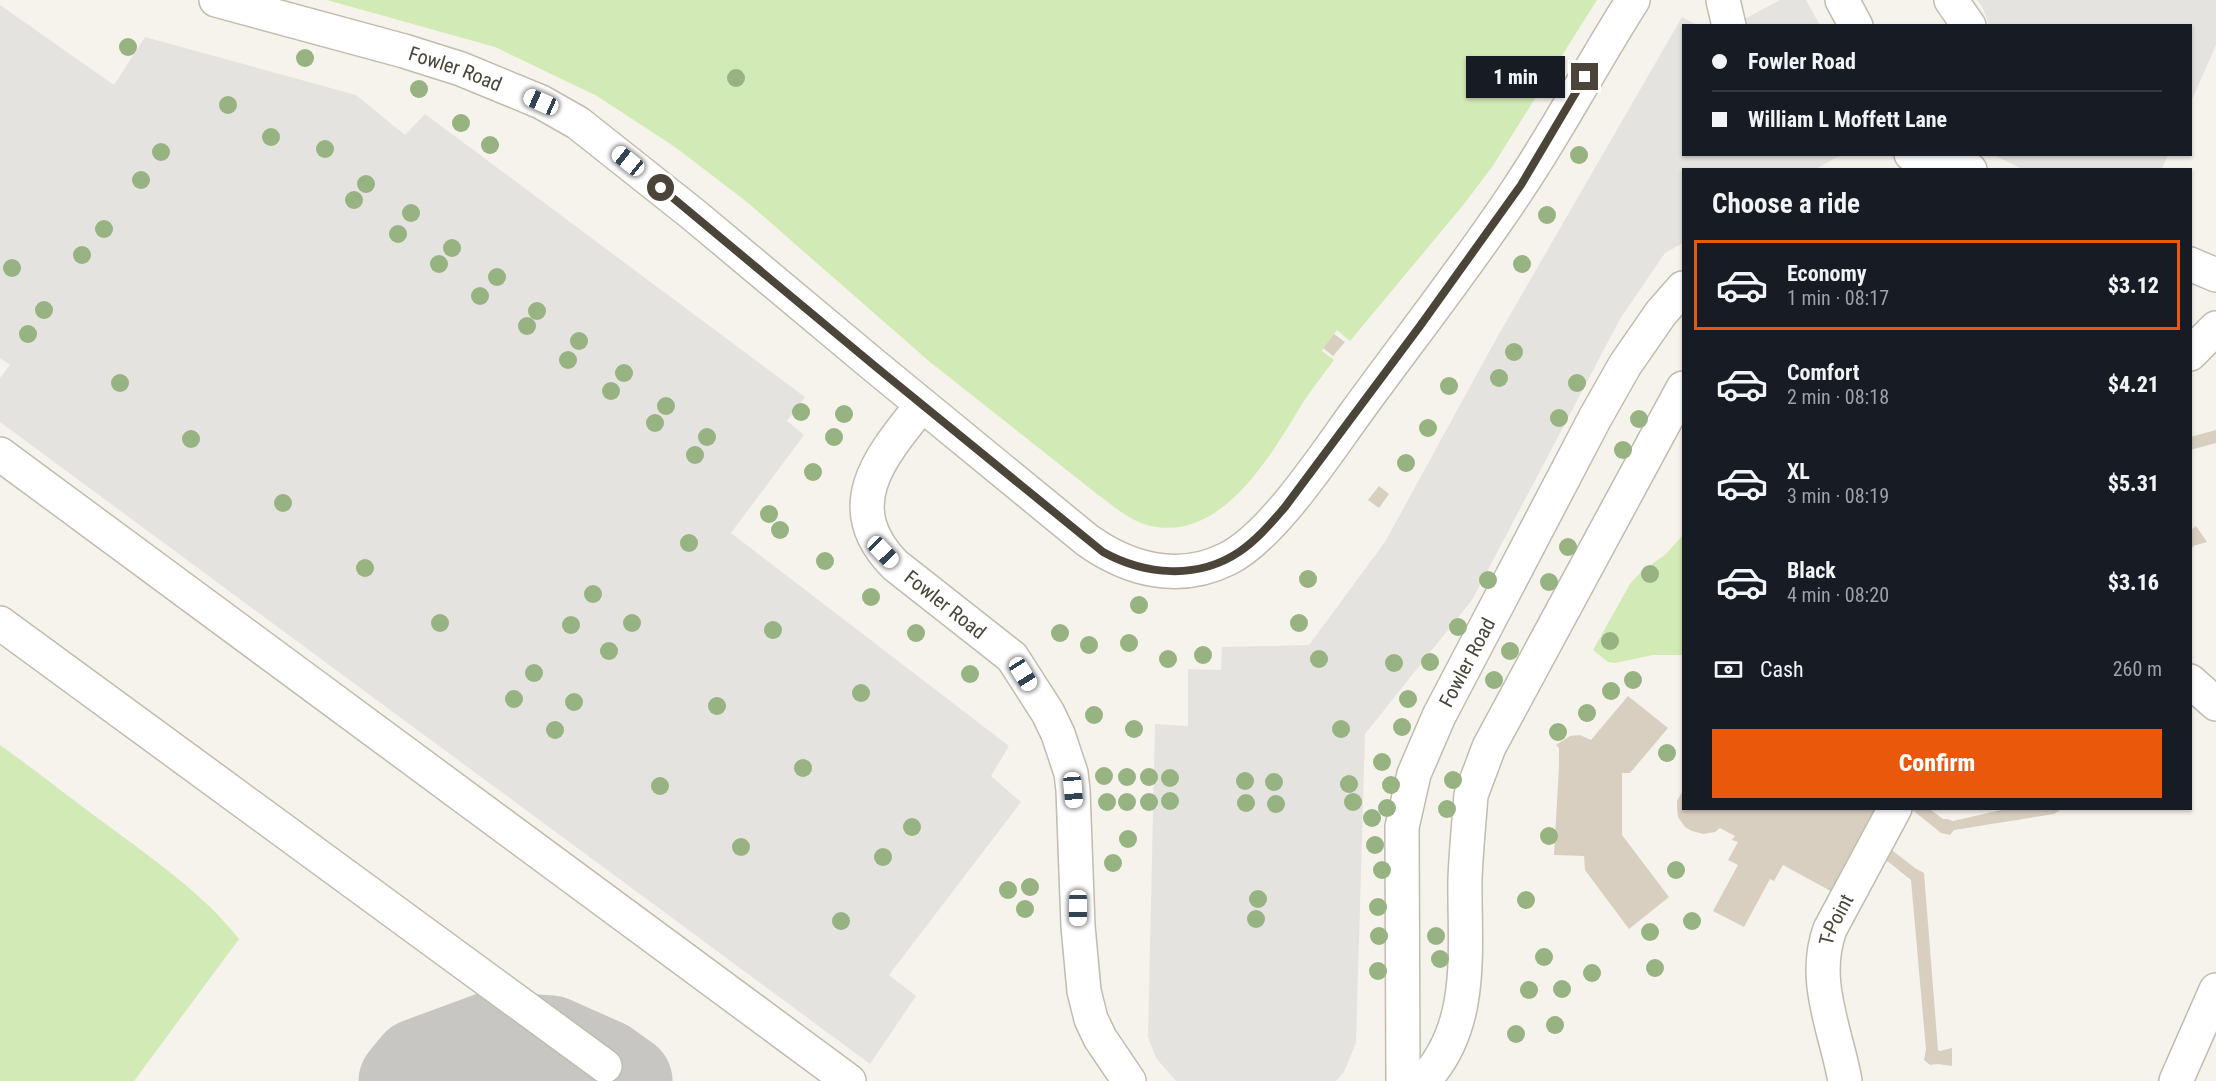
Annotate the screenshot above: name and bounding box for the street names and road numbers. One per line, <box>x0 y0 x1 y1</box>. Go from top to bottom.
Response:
street label: Fowler Road <box>406 41 505 97</box>
street label: Fowler Road <box>900 565 991 644</box>
street label: Fowler Road <box>1434 614 1500 711</box>
street label: T-Point <box>1814 890 1859 948</box>

